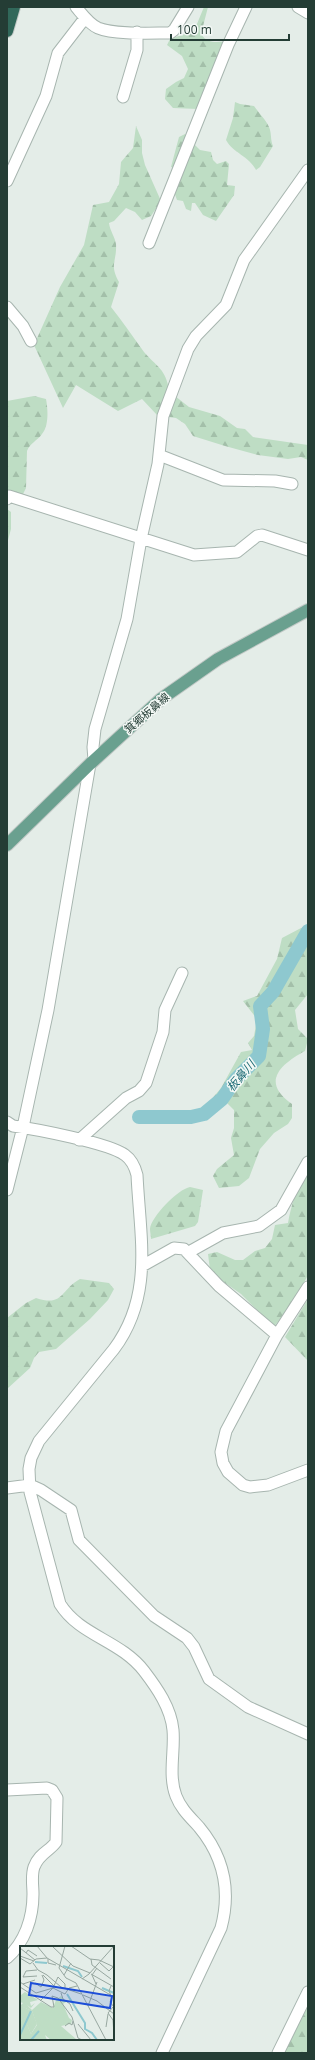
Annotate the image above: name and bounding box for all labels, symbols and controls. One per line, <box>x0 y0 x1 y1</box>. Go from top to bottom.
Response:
scale bar <box>171 16 289 42</box>
text: 100 m <box>177 21 212 38</box>
street label: 箕郷板鼻線 <box>121 689 172 736</box>
water label: 板鼻川 <box>222 1055 260 1095</box>
inset map <box>20 1946 114 2040</box>

